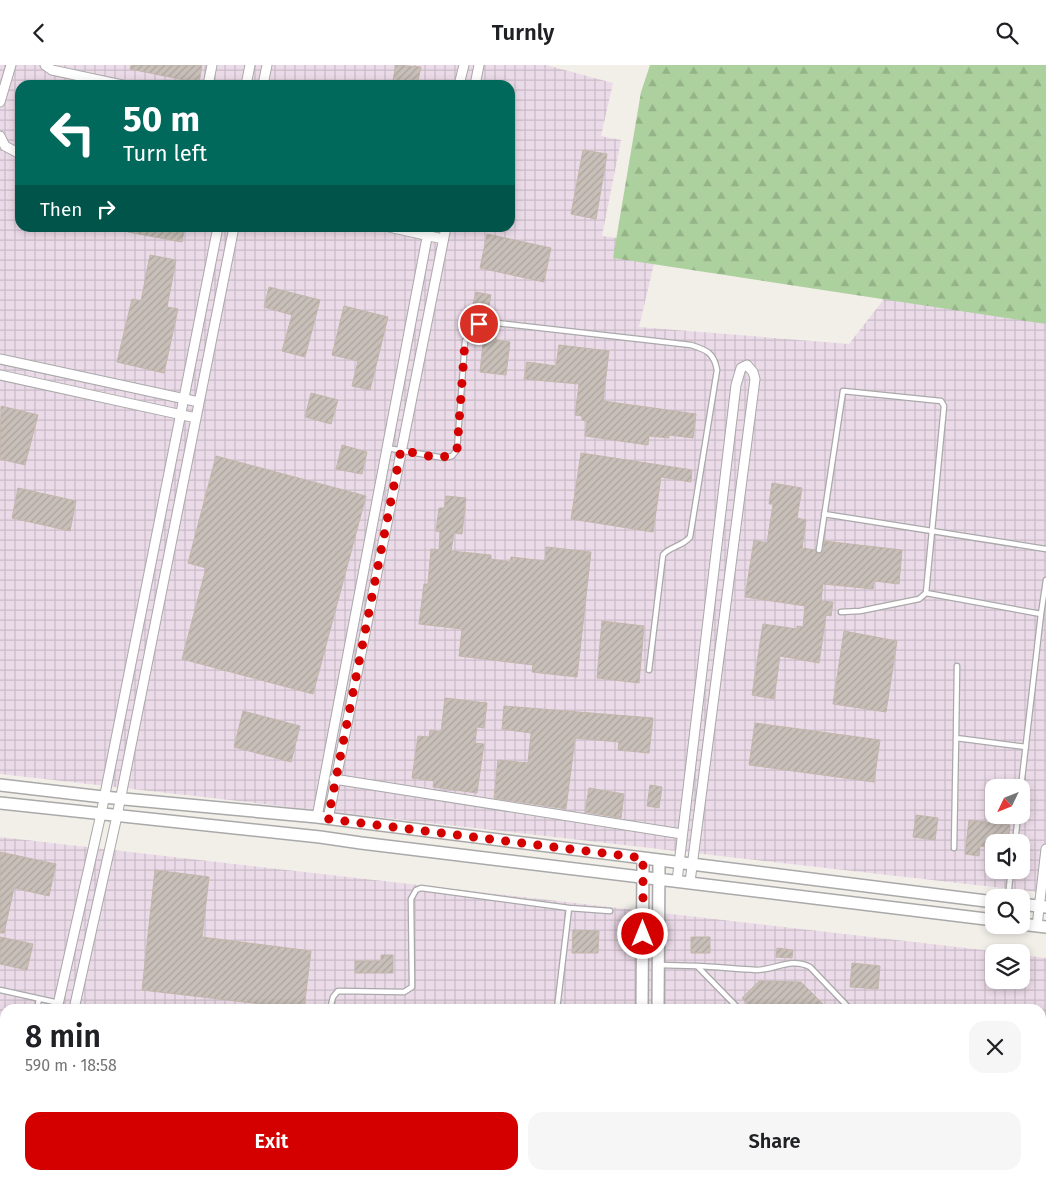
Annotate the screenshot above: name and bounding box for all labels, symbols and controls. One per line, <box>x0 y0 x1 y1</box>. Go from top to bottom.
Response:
icon: back <box>25 19 53 47</box>
text: Turnly <box>492 19 554 46</box>
icon: search <box>993 19 1021 47</box>
text: 50 m <box>123 98 200 140</box>
icon: left <box>40 100 105 165</box>
text: Turn left <box>123 140 207 167</box>
icon: right <box>92 195 120 223</box>
text: Then <box>40 198 82 221</box>
pin <box>458 303 500 345</box>
icon: arrive <box>465 310 493 338</box>
north arrow <box>985 779 1030 824</box>
map controls <box>985 779 1030 989</box>
button: sound <box>985 834 1030 879</box>
button: search <box>985 889 1030 934</box>
position arrow <box>616 907 668 959</box>
button: layers <box>985 944 1030 989</box>
text: 8 min <box>25 1019 101 1055</box>
button: close <box>969 1021 1021 1073</box>
text: 590 m · 18:58 <box>25 1056 117 1075</box>
button: Exit <box>25 1112 518 1170</box>
button: Share <box>528 1112 1021 1170</box>

